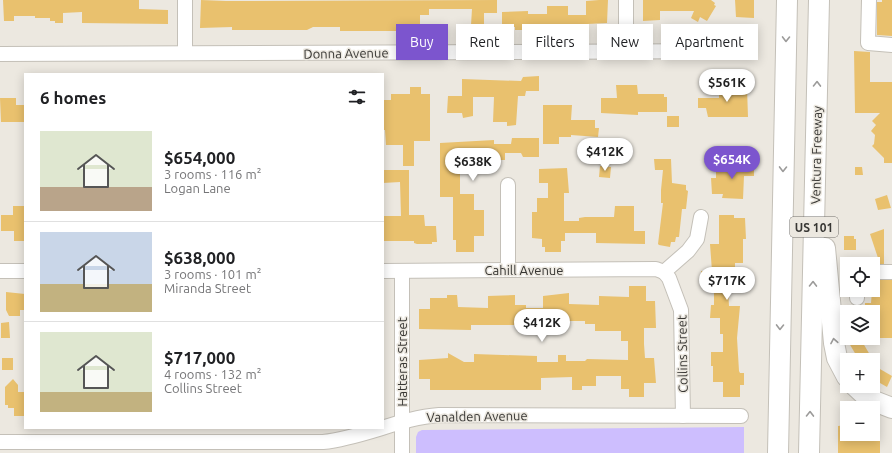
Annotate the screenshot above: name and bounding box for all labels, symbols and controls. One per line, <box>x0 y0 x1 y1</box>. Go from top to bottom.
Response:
chip: Buy <box>396 24 448 60</box>
chip: Rent <box>456 24 514 60</box>
chip: Filters <box>522 24 589 60</box>
chip: New <box>597 24 653 60</box>
chip: Apartment <box>661 24 758 60</box>
one-way arrow <box>782 36 790 42</box>
street label: Donna Avenue <box>303 45 389 61</box>
pin: $561K <box>699 69 755 103</box>
text: $561K <box>708 75 746 89</box>
one-way arrow <box>813 81 821 87</box>
icon: filters <box>346 86 368 108</box>
text: 6 homes <box>40 88 106 107</box>
street label: Ventura Freeway <box>808 106 824 204</box>
pin: $412K <box>577 138 633 172</box>
text: $412K <box>586 144 624 158</box>
pin: $654K <box>704 146 760 180</box>
icon: home <box>72 147 120 195</box>
text: $654,000 <box>164 148 235 167</box>
pin: $638K <box>445 148 501 182</box>
text: $654K <box>713 152 751 166</box>
text: $638K <box>454 154 492 168</box>
one-way arrow <box>779 166 788 172</box>
text: 3 rooms · 116 m² <box>164 167 261 181</box>
text: Logan Lane <box>164 181 231 195</box>
road number: US 101 <box>790 217 838 237</box>
icon: home <box>72 248 120 296</box>
text: $638,000 <box>164 248 235 267</box>
map controls <box>840 257 880 441</box>
button: locate <box>840 257 880 297</box>
street label: Cahill Avenue <box>485 263 563 277</box>
text: 3 rooms · 101 m² <box>164 267 261 281</box>
pin: $717K <box>699 267 755 301</box>
text: $717K <box>708 273 746 287</box>
text: Miranda Street <box>164 281 251 295</box>
one-way arrow <box>809 281 817 287</box>
button: layers <box>840 305 880 345</box>
pin: $412K <box>514 309 570 343</box>
text: $412K <box>523 315 561 329</box>
street label: Collins Street <box>674 315 690 393</box>
street label: Hatteras Street <box>395 317 409 407</box>
one-way arrow <box>776 324 785 330</box>
one-way arrow <box>830 338 839 344</box>
icon: home <box>72 348 120 396</box>
text: $717,000 <box>164 348 235 367</box>
button: + <box>840 353 880 393</box>
text: 4 rooms · 132 m² <box>164 367 261 381</box>
text: Collins Street <box>164 381 242 395</box>
button: − <box>840 401 880 441</box>
street label: Vanalden Avenue <box>426 408 528 424</box>
one-way arrow <box>806 411 814 417</box>

